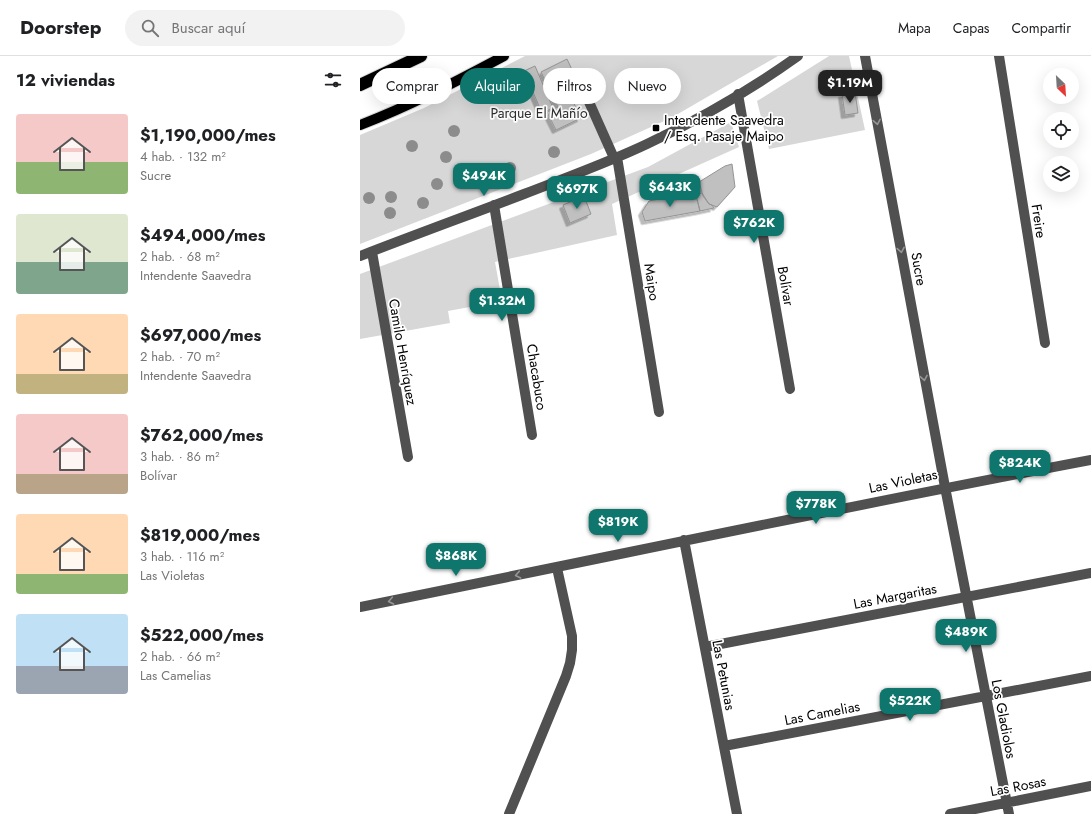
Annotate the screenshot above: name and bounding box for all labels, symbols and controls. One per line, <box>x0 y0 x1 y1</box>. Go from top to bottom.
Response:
search box <box>125 10 405 46</box>
text: Doorstep <box>20 14 101 41</box>
icon: search <box>139 17 161 39</box>
text: Buscar aquí <box>171 17 245 39</box>
text: Mapa <box>898 18 931 38</box>
text: Capas <box>953 18 990 38</box>
text: Compartir <box>1012 18 1071 38</box>
text: 12 viviendas <box>16 68 115 92</box>
chip: Comprar <box>372 68 452 104</box>
chip: Alquilar <box>460 68 535 104</box>
chip: Filtros <box>543 68 606 104</box>
chip: Nuevo <box>614 68 681 104</box>
north arrow <box>1043 68 1079 104</box>
map controls <box>1043 68 1079 192</box>
icon: filters <box>322 69 344 91</box>
pin: $1.19M <box>817 70 883 104</box>
text: $1.19M <box>827 73 873 92</box>
park label: Parque El Mañío <box>490 103 588 123</box>
place label: Intendente Saavedra / Esq. Pasaje Maipo <box>664 110 784 146</box>
button: locate <box>1043 112 1079 148</box>
one-way arrow <box>873 119 881 125</box>
text: $1,190,000/mes <box>140 123 276 147</box>
marker: Intendente Saavedra / Esq. Pasaje Maipo <box>651 123 661 133</box>
icon: home <box>48 130 96 178</box>
text: 4 hab. · 132 m² <box>140 147 226 166</box>
button: layers <box>1043 156 1079 192</box>
pin: $494K <box>456 163 512 197</box>
text: Sucre <box>140 166 171 185</box>
text: $494K <box>462 166 506 185</box>
pin: $643K <box>642 174 698 208</box>
pin: $697K <box>549 176 605 210</box>
text: $643K <box>648 177 692 196</box>
text: $697K <box>556 179 598 198</box>
street label: Freire <box>1026 203 1052 239</box>
pin: $762K <box>726 210 782 244</box>
text: $762K <box>733 213 775 232</box>
text: $494,000/mes <box>140 223 266 247</box>
icon: home <box>48 230 96 278</box>
text: 2 hab. · 68 m² <box>140 247 220 266</box>
one-way arrow <box>896 247 905 253</box>
street label: Sucre <box>906 251 932 287</box>
street label: Maipo <box>639 262 665 302</box>
street label: Bolívar <box>773 265 799 308</box>
text: Intendente Saavedra <box>140 266 251 285</box>
pin: $1.32M <box>469 288 535 322</box>
text: $1.32M <box>478 291 526 310</box>
street label: Camilo Henríquez <box>384 297 422 407</box>
text: $697,000/mes <box>140 323 261 347</box>
icon: home <box>48 330 96 378</box>
street label: Chacabuco <box>522 342 552 412</box>
text: 2 hab. · 70 m² <box>140 347 220 366</box>
text: Intendente Saavedra <box>140 366 251 385</box>
one-way arrow <box>920 374 928 381</box>
text: $762,000/mes <box>140 423 263 447</box>
icon: home <box>48 430 96 478</box>
text: 3 hab. · 86 m² <box>140 447 220 466</box>
pin: $824K <box>992 450 1048 484</box>
text: $824K <box>999 453 1041 472</box>
street label: Las Violetas <box>867 464 939 498</box>
text: Bolívar <box>140 466 177 485</box>
pin: $778K <box>788 491 844 525</box>
text: $778K <box>795 494 837 513</box>
pin: $819K <box>590 509 646 543</box>
text: $819K <box>598 512 638 531</box>
text: $819,000/mes <box>140 523 260 547</box>
icon: home <box>48 530 96 578</box>
pin: $868K <box>428 543 484 577</box>
text: $868K <box>435 546 477 565</box>
text: 3 hab. · 116 m² <box>140 547 224 566</box>
text: Las Violetas <box>140 566 205 585</box>
one-way arrow <box>515 571 521 579</box>
street label: Las Margaritas <box>852 578 939 614</box>
one-way arrow <box>388 596 394 604</box>
pin: $489K <box>938 619 994 653</box>
text: $489K <box>944 622 988 641</box>
text: $522,000/mes <box>140 623 264 647</box>
icon: home <box>48 630 96 678</box>
street label: Las Petunias <box>707 638 741 712</box>
text: 2 hab. · 66 m² <box>140 647 220 666</box>
text: Las Camelias <box>140 666 211 685</box>
street label: Los Gladiolos <box>987 678 1022 761</box>
pin: $522K <box>882 688 938 722</box>
text: $522K <box>889 691 931 710</box>
street label: Las Camelias <box>783 696 862 730</box>
street label: Las Rosas <box>988 771 1048 801</box>

